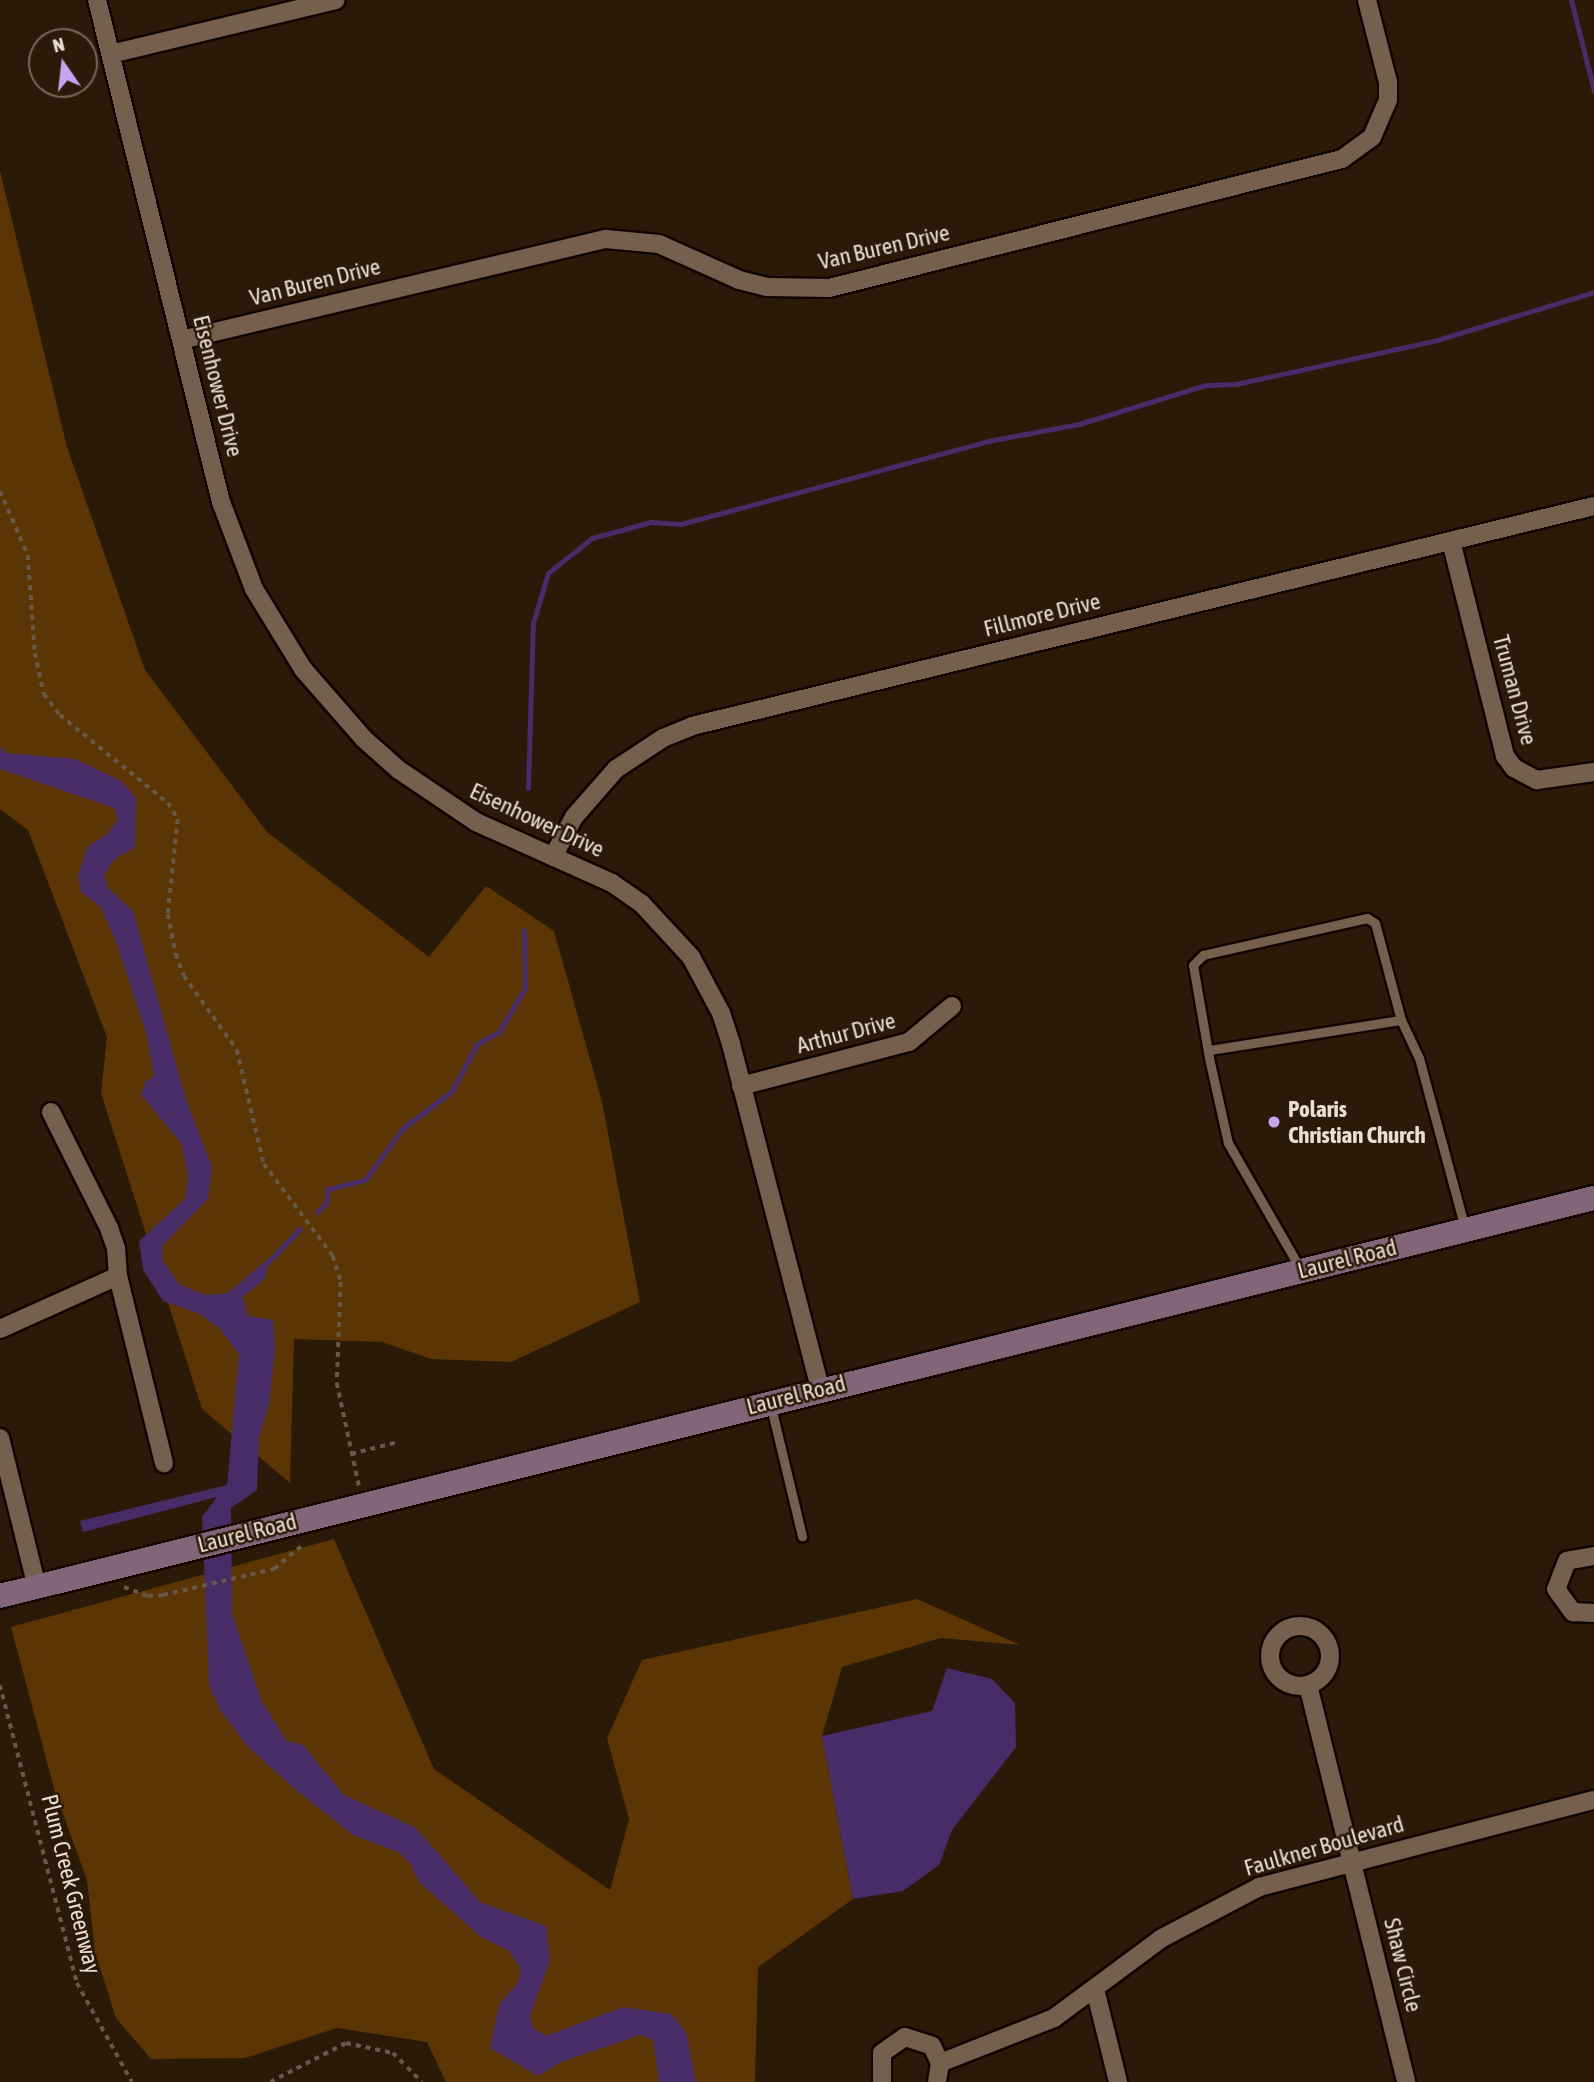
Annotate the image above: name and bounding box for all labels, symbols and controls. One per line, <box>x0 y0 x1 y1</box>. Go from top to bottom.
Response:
north arrow <box>28 28 98 98</box>
text: N <box>50 33 67 57</box>
street label: Van Buren Drive <box>816 219 952 275</box>
street label: Van Buren Drive <box>247 252 383 312</box>
street label: Eisenhower Drive <box>187 312 249 460</box>
street label: Fillmore Drive <box>981 587 1103 643</box>
street label: Truman Drive <box>1487 632 1543 748</box>
street label: Eisenhower Drive <box>465 777 609 863</box>
street label: Arthur Drive <box>794 1007 898 1059</box>
place label: Polaris Christian Church <box>1288 1095 1426 1149</box>
marker: Polaris Christian Church <box>1266 1114 1282 1130</box>
street label: Laurel Road <box>1295 1233 1399 1285</box>
street label: Laurel Road <box>744 1369 848 1421</box>
street label: Laurel Road <box>195 1507 299 1559</box>
street label: Plum Creek Greenway <box>35 1791 107 1977</box>
street label: Faulkner Boulevard <box>1241 1810 1407 1882</box>
street label: Shaw Circle <box>1378 1915 1428 2015</box>

